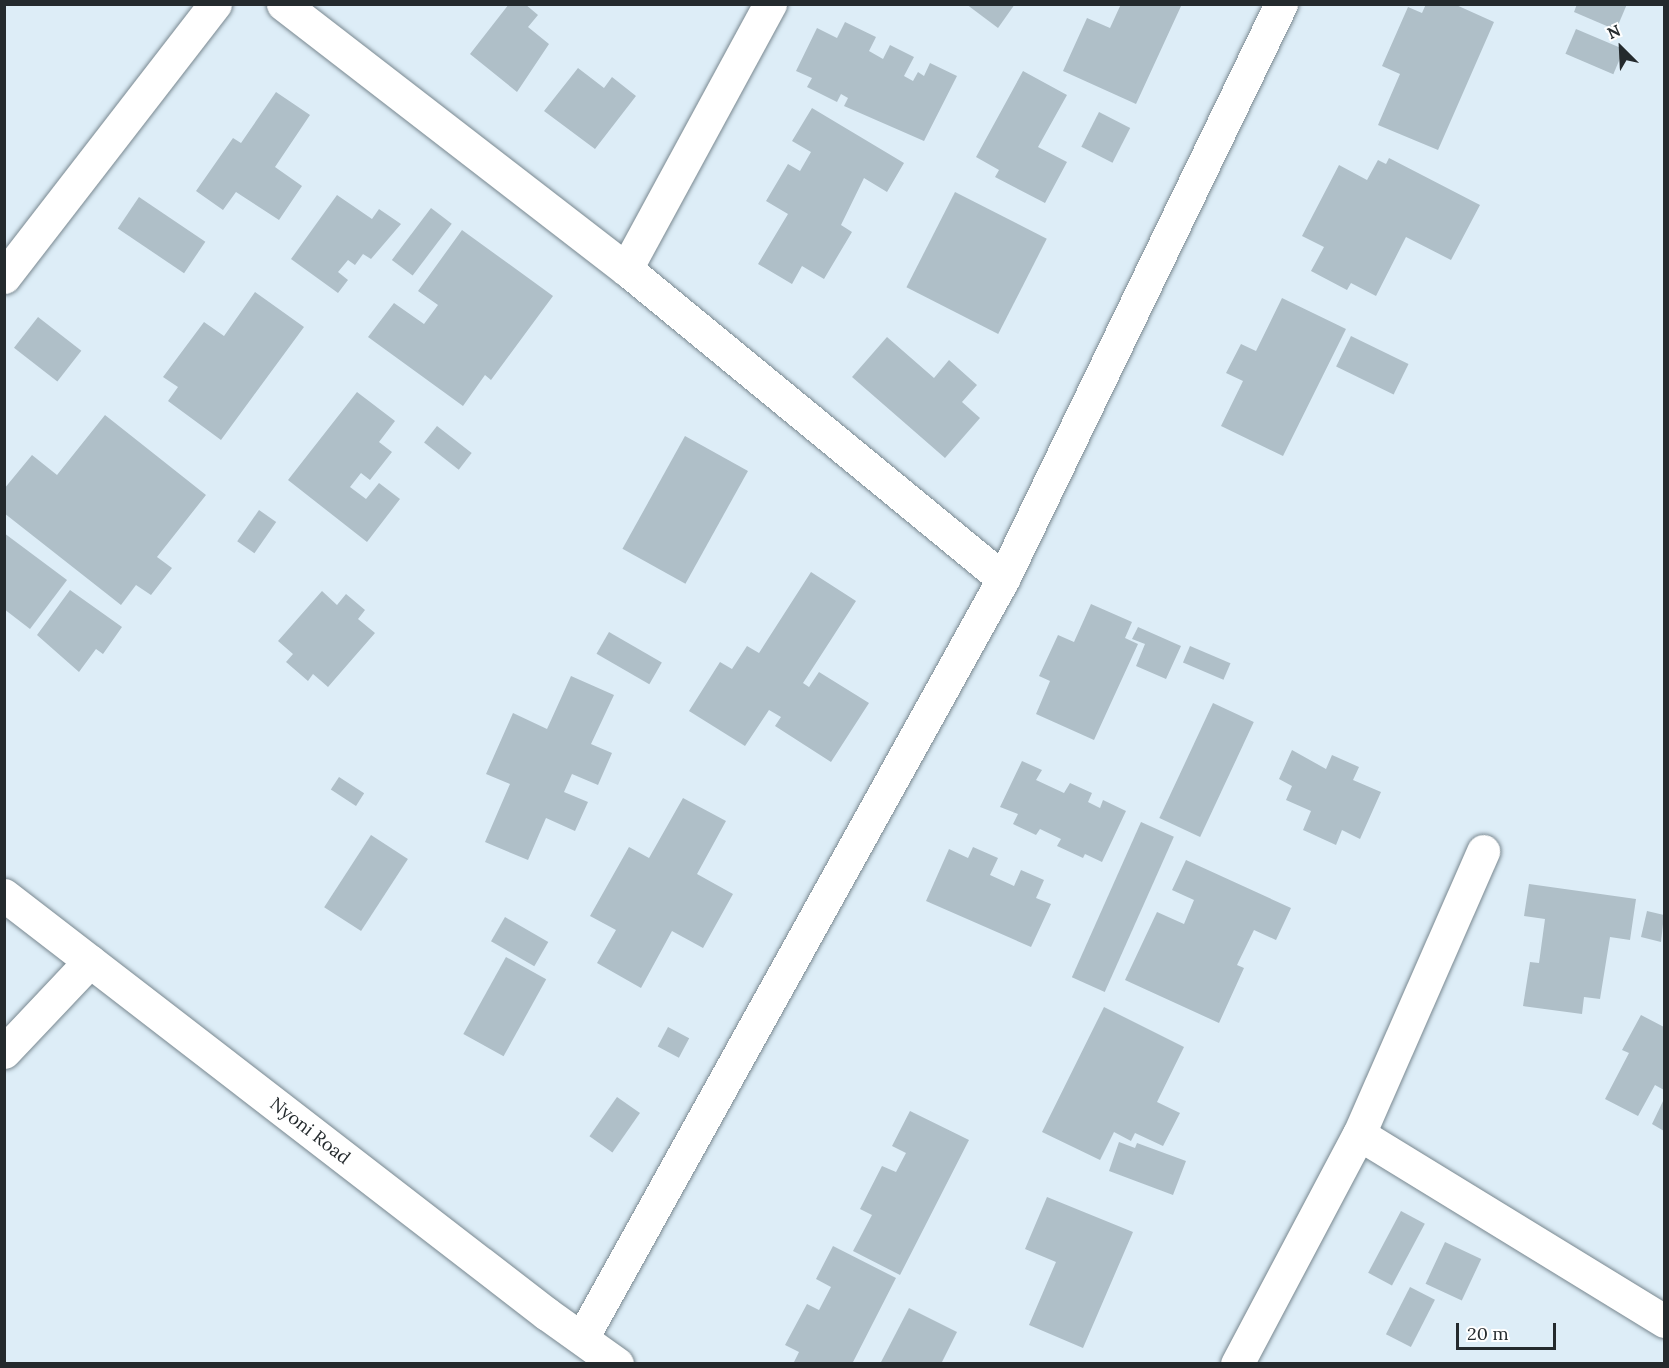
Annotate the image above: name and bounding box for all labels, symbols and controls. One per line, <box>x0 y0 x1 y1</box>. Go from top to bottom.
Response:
north arrow <box>1591 18 1651 78</box>
text: N <box>1604 20 1623 43</box>
street label: Nyoni Road <box>266 1093 354 1169</box>
scale bar <box>1459 1311 1560 1349</box>
text: 20 m <box>1467 1322 1509 1345</box>

